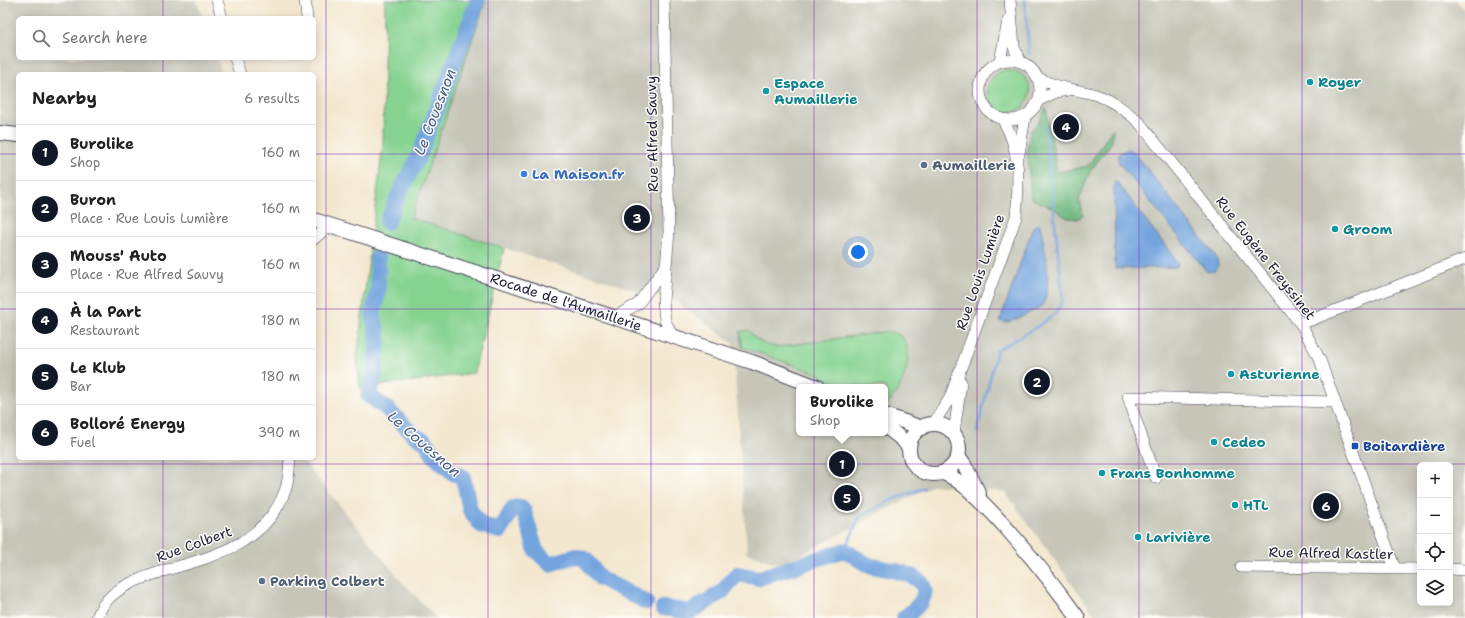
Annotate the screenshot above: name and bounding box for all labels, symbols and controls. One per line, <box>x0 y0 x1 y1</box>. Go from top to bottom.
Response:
search box <box>16 16 316 60</box>
icon: search <box>30 27 52 49</box>
text: Search here <box>62 28 148 48</box>
water label: Le Couesnon <box>409 66 461 158</box>
place label: Royer <box>1318 73 1362 91</box>
place label: Espace Aumaillerie <box>774 74 858 108</box>
street label: Rue Alfred Sauvy <box>642 76 662 192</box>
marker: Royer <box>1305 77 1315 87</box>
marker: Espace Aumaillerie <box>761 86 771 96</box>
text: Nearby <box>32 87 97 109</box>
text: 6 results <box>244 90 300 107</box>
pin: 4 <box>1053 112 1079 142</box>
text: Burolike <box>70 134 134 154</box>
text: 1 <box>42 144 48 161</box>
text: 160 m <box>262 144 300 161</box>
text: Shop <box>70 154 100 171</box>
place label: Aumaillerie <box>932 156 1016 174</box>
marker: Aumaillerie <box>919 160 929 170</box>
place label: La Maison.fr <box>532 165 625 183</box>
marker: La Maison.fr <box>519 169 529 179</box>
text: Buron <box>70 190 116 210</box>
street label: Rue Eugène Freyssinet <box>1212 193 1320 323</box>
text: 2 <box>40 200 50 217</box>
text: 160 m <box>262 200 300 217</box>
pin: 3 <box>624 203 650 233</box>
text: Place · Rue Louis Lumière <box>70 210 229 227</box>
street label: Rue Louis Lumière <box>952 212 1008 332</box>
place label: Groom <box>1343 220 1392 238</box>
marker: Groom <box>1330 224 1340 234</box>
your location <box>848 242 868 262</box>
text: Mouss' Auto <box>70 246 167 266</box>
text: 3 <box>40 256 50 273</box>
text: 160 m <box>262 256 300 273</box>
text: Place · Rue Alfred Sauvy <box>70 266 224 283</box>
street label: Rocade de l'Aumaillerie <box>488 269 644 335</box>
text: À la Part <box>70 302 141 322</box>
text: 4 <box>40 312 50 329</box>
text: 180 m <box>261 312 300 329</box>
text: Restaurant <box>70 322 140 339</box>
text: Le Klub <box>70 358 126 378</box>
place label: Asturienne <box>1239 365 1320 383</box>
pin: 2 <box>1024 367 1050 397</box>
text: 5 <box>41 368 49 385</box>
text: 180 m <box>261 368 300 385</box>
marker: Asturienne <box>1226 369 1236 379</box>
text: Bar <box>70 378 92 395</box>
popup <box>796 384 888 436</box>
text: Burolike <box>810 392 874 412</box>
water label: Le Couesnon <box>383 407 465 481</box>
text: Shop <box>810 412 840 429</box>
text: Bolloré Energy <box>70 414 185 434</box>
text: 6 <box>40 424 50 441</box>
text: 390 m <box>258 424 300 441</box>
place label: Cedeo <box>1222 433 1266 451</box>
text: Fuel <box>70 434 95 451</box>
marker: Cedeo <box>1209 437 1219 447</box>
place label: Boitardière <box>1363 437 1446 455</box>
marker: Boitardière <box>1350 441 1360 451</box>
pin: 1 <box>829 449 855 479</box>
map controls <box>1417 462 1453 606</box>
button: + <box>1417 462 1453 498</box>
place label: Frans Bonhomme <box>1110 464 1235 482</box>
marker: Frans Bonhomme <box>1097 468 1107 478</box>
pin: 5 <box>834 483 860 513</box>
pin: 6 <box>1313 491 1339 521</box>
place label: HTL <box>1243 496 1269 514</box>
button: − <box>1417 498 1453 534</box>
marker: HTL <box>1230 500 1240 510</box>
street label: Rue Colbert <box>154 522 234 566</box>
place label: Larivière <box>1146 528 1211 546</box>
marker: Larivière <box>1133 532 1143 542</box>
button: locate <box>1417 534 1453 570</box>
street label: Rue Alfred Kastler <box>1268 543 1394 563</box>
button: layers <box>1417 570 1453 606</box>
place label: Parking Colbert <box>270 572 385 590</box>
marker: Parking Colbert <box>257 576 267 586</box>

